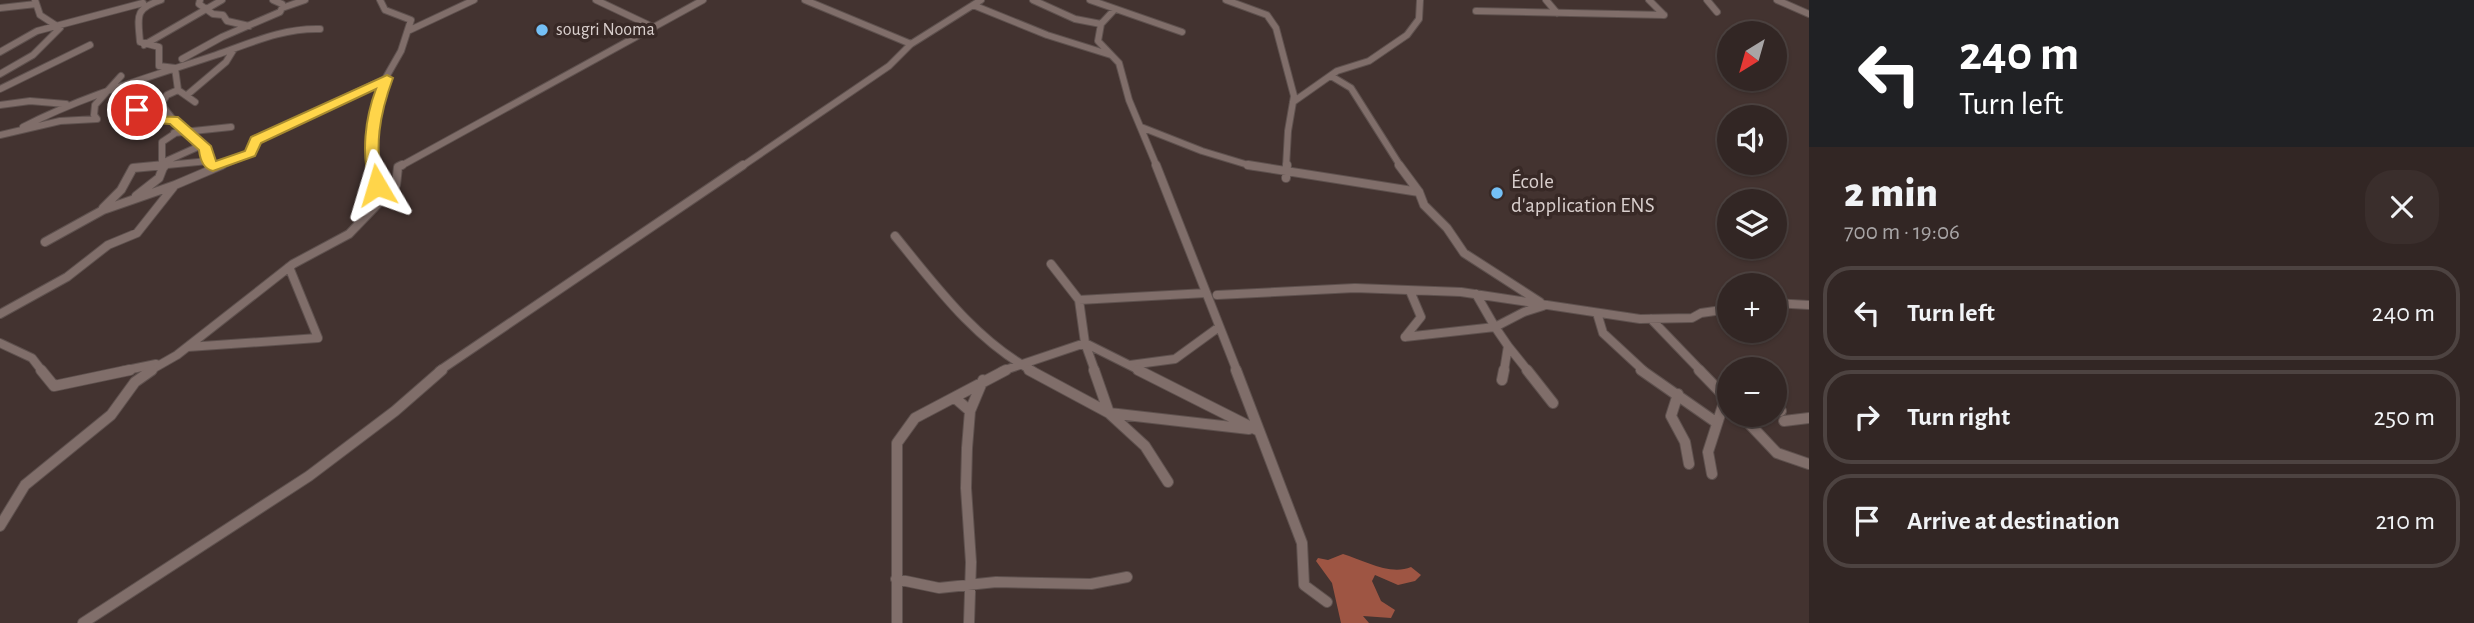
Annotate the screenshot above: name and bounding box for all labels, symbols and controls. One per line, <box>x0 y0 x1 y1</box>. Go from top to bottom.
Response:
place label: sougri Nooma <box>556 21 655 39</box>
north arrow <box>1717 21 1787 91</box>
map controls <box>1717 21 1787 427</box>
marker: sougri Nooma <box>534 22 550 38</box>
icon: left <box>1844 28 1935 119</box>
text: 240 m <box>1959 30 2079 79</box>
pin <box>107 80 167 140</box>
text: Turn left <box>1959 88 2063 120</box>
icon: arrive <box>118 91 156 129</box>
button: sound <box>1717 105 1787 175</box>
position arrow <box>340 148 414 222</box>
place label: École d'application ENS <box>1511 169 1655 216</box>
button: close <box>2365 170 2439 244</box>
text: 2 min <box>1844 172 1938 214</box>
marker: École d'application ENS <box>1489 185 1505 201</box>
button: layers <box>1717 189 1787 259</box>
text: 700 m · 19:06 <box>1844 221 1960 244</box>
button: + <box>1717 273 1787 343</box>
icon: left <box>1848 294 1886 332</box>
text: Turn left <box>1907 300 1995 326</box>
text: 240 m <box>2372 300 2435 326</box>
button: − <box>1717 357 1787 427</box>
icon: right <box>1848 398 1886 436</box>
text: Turn right <box>1907 404 2010 430</box>
text: 250 m <box>2373 404 2435 430</box>
icon: arrive <box>1848 502 1886 540</box>
text: Arrive at destination <box>1907 508 2120 534</box>
text: 210 m <box>2375 508 2435 534</box>

